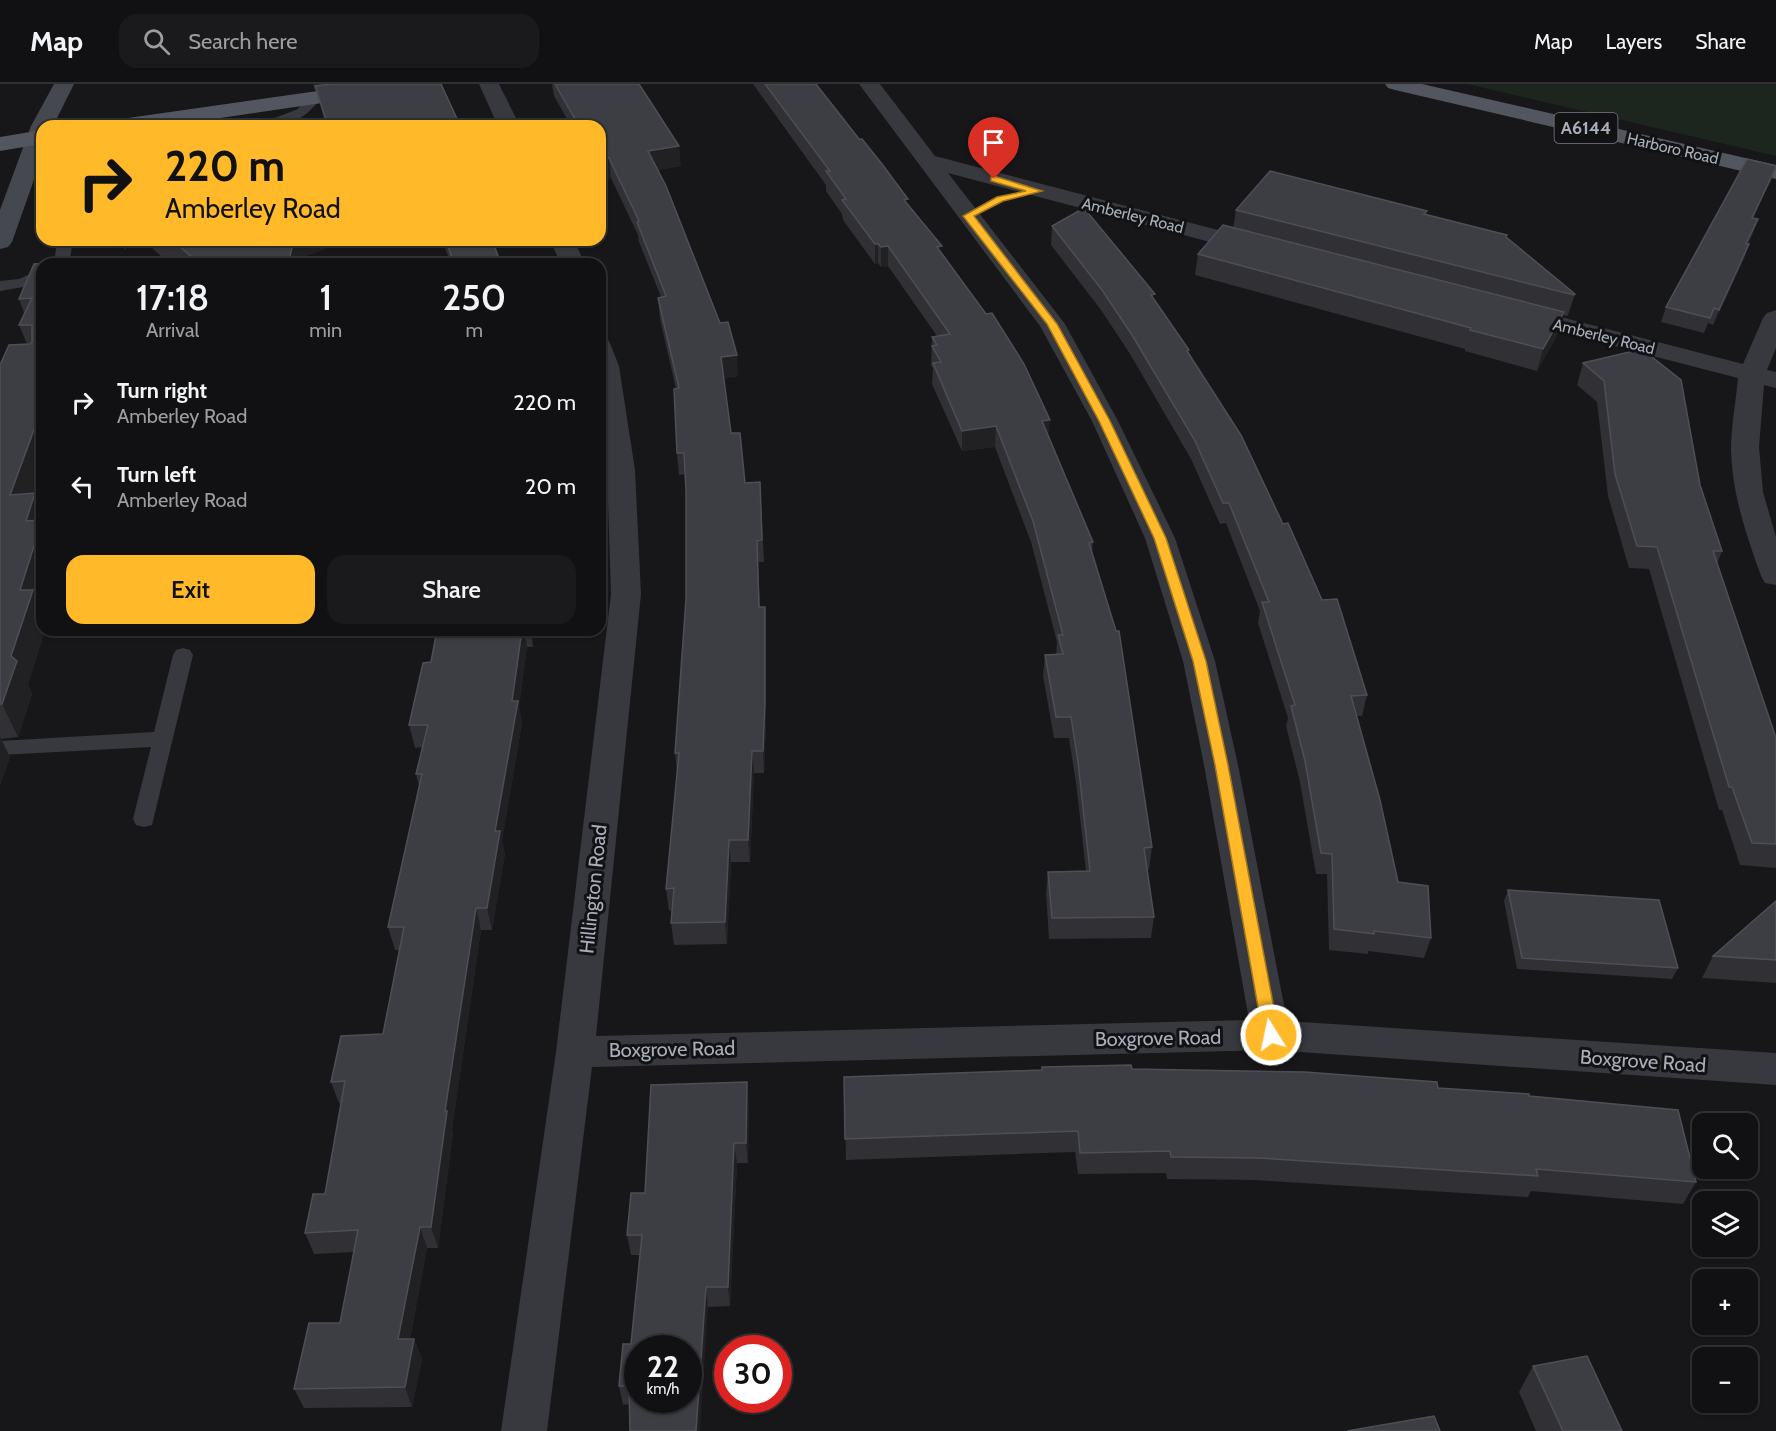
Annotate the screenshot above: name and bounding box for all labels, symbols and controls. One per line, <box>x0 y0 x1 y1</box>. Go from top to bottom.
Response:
search box <box>119 14 539 68</box>
text: Map <box>30 24 83 58</box>
icon: search <box>140 25 173 58</box>
text: Search here <box>188 28 297 55</box>
text: Map <box>1534 29 1573 54</box>
text: Layers <box>1606 29 1662 54</box>
text: Share <box>1695 29 1746 54</box>
road number: A6144 <box>1554 113 1618 143</box>
pin <box>968 117 1019 179</box>
icon: arrive <box>977 126 1010 159</box>
street label: Harboro Road <box>1625 129 1721 168</box>
text: 220 m <box>165 140 285 192</box>
icon: right <box>66 144 144 222</box>
text: Amberley Road <box>165 192 341 225</box>
street label: Amberley Road <box>1080 194 1186 237</box>
text: 17:18 <box>136 275 209 319</box>
text: 1 <box>319 275 332 319</box>
text: 250 <box>442 275 506 319</box>
street label: Amberley Road <box>1551 315 1657 358</box>
text: Arrival <box>146 318 199 342</box>
text: min <box>309 318 342 342</box>
text: m <box>465 318 483 342</box>
text: Turn right <box>117 377 207 404</box>
icon: right <box>66 386 99 419</box>
text: 220 m <box>513 389 576 416</box>
text: Amberley Road <box>117 404 247 428</box>
text: Turn left <box>117 461 196 488</box>
icon: left <box>66 470 99 503</box>
text: 20 m <box>525 473 576 500</box>
text: Amberley Road <box>117 488 247 512</box>
button: Exit <box>66 555 315 624</box>
button: Share <box>327 555 576 624</box>
street label: Hillington Road <box>574 823 612 955</box>
position arrow <box>1239 1003 1303 1067</box>
street label: Boxgrove Road <box>1095 1025 1221 1051</box>
street label: Boxgrove Road <box>609 1036 735 1062</box>
street label: Boxgrove Road <box>1579 1045 1707 1077</box>
map controls <box>1692 1113 1758 1413</box>
button: search <box>1692 1113 1758 1179</box>
button: layers <box>1692 1191 1758 1257</box>
button: + <box>1692 1269 1758 1335</box>
speed limit sign: 30 <box>714 1335 792 1413</box>
button: − <box>1692 1347 1758 1413</box>
text: 22 <box>647 1348 679 1385</box>
text: km/h <box>647 1380 679 1398</box>

